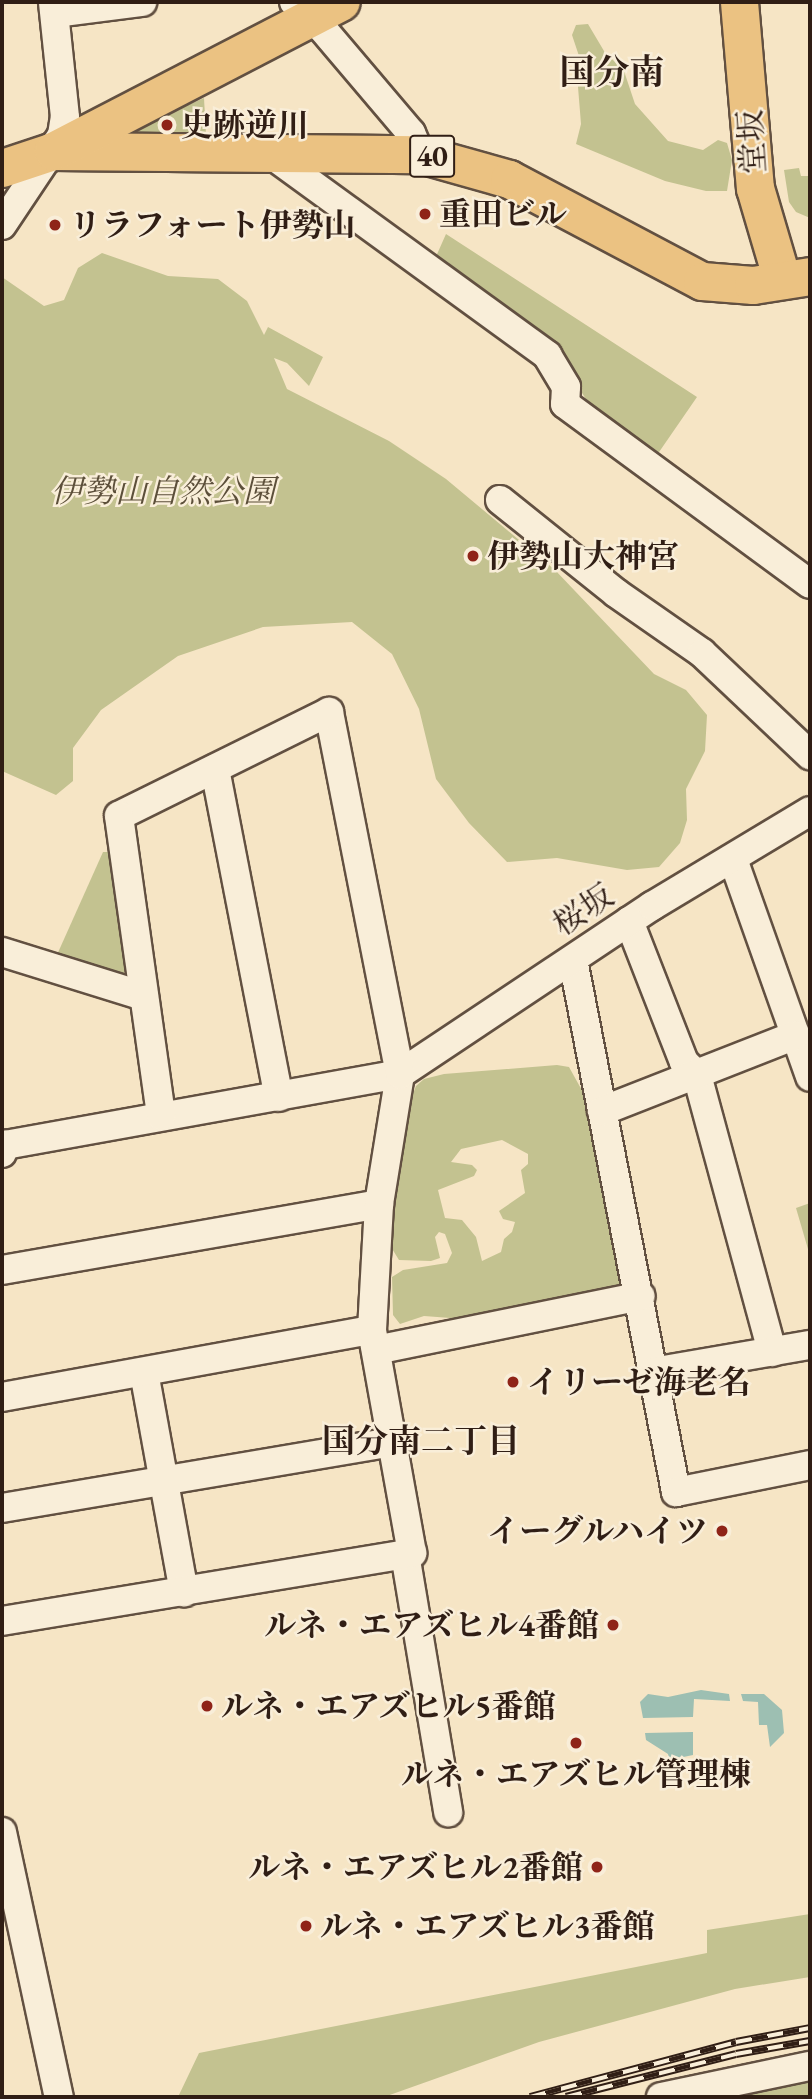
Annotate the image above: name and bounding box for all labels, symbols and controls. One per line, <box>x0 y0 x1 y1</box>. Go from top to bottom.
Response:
district label: 国分南 <box>560 51 664 93</box>
place label: 史跡逆川 <box>181 106 309 144</box>
street label: 堂坂 <box>731 109 773 175</box>
marker: 史跡逆川 <box>159 117 175 133</box>
road number: 40 <box>408 130 457 182</box>
place label: 重田ビル <box>439 195 567 233</box>
place label: リラフォート伊勢山 <box>69 206 357 244</box>
marker: 重田ビル <box>417 206 433 222</box>
marker: リラフォート伊勢山 <box>47 217 63 233</box>
park label: 伊勢山自然公園 <box>51 472 275 510</box>
place label: 伊勢山大神宮 <box>487 537 679 575</box>
marker: 伊勢山大神宮 <box>465 548 481 564</box>
street label: 桜坂 <box>546 876 620 944</box>
place label: イリーゼ海老名 <box>527 1363 751 1401</box>
marker: イリーゼ海老名 <box>505 1374 521 1390</box>
district label: 国分南二丁目 <box>322 1421 520 1461</box>
place label: イーグルハイツ <box>484 1512 708 1550</box>
marker: イーグルハイツ <box>714 1523 730 1539</box>
place label: ルネ・エアズヒル4番館 <box>262 1606 599 1644</box>
marker: ルネ・エアズヒル4番館 <box>605 1617 621 1633</box>
place label: ルネ・エアズヒル5番館 <box>221 1687 558 1725</box>
marker: ルネ・エアズヒル5番館 <box>199 1698 215 1714</box>
marker: ルネ・エアズヒル管理棟 <box>568 1735 584 1751</box>
place label: ルネ・エアズヒル管理棟 <box>400 1755 752 1793</box>
place label: ルネ・エアズヒル2番館 <box>246 1848 583 1886</box>
marker: ルネ・エアズヒル2番館 <box>589 1859 605 1875</box>
place label: ルネ・エアズヒル3番館 <box>320 1907 657 1945</box>
marker: ルネ・エアズヒル3番館 <box>298 1918 314 1934</box>

